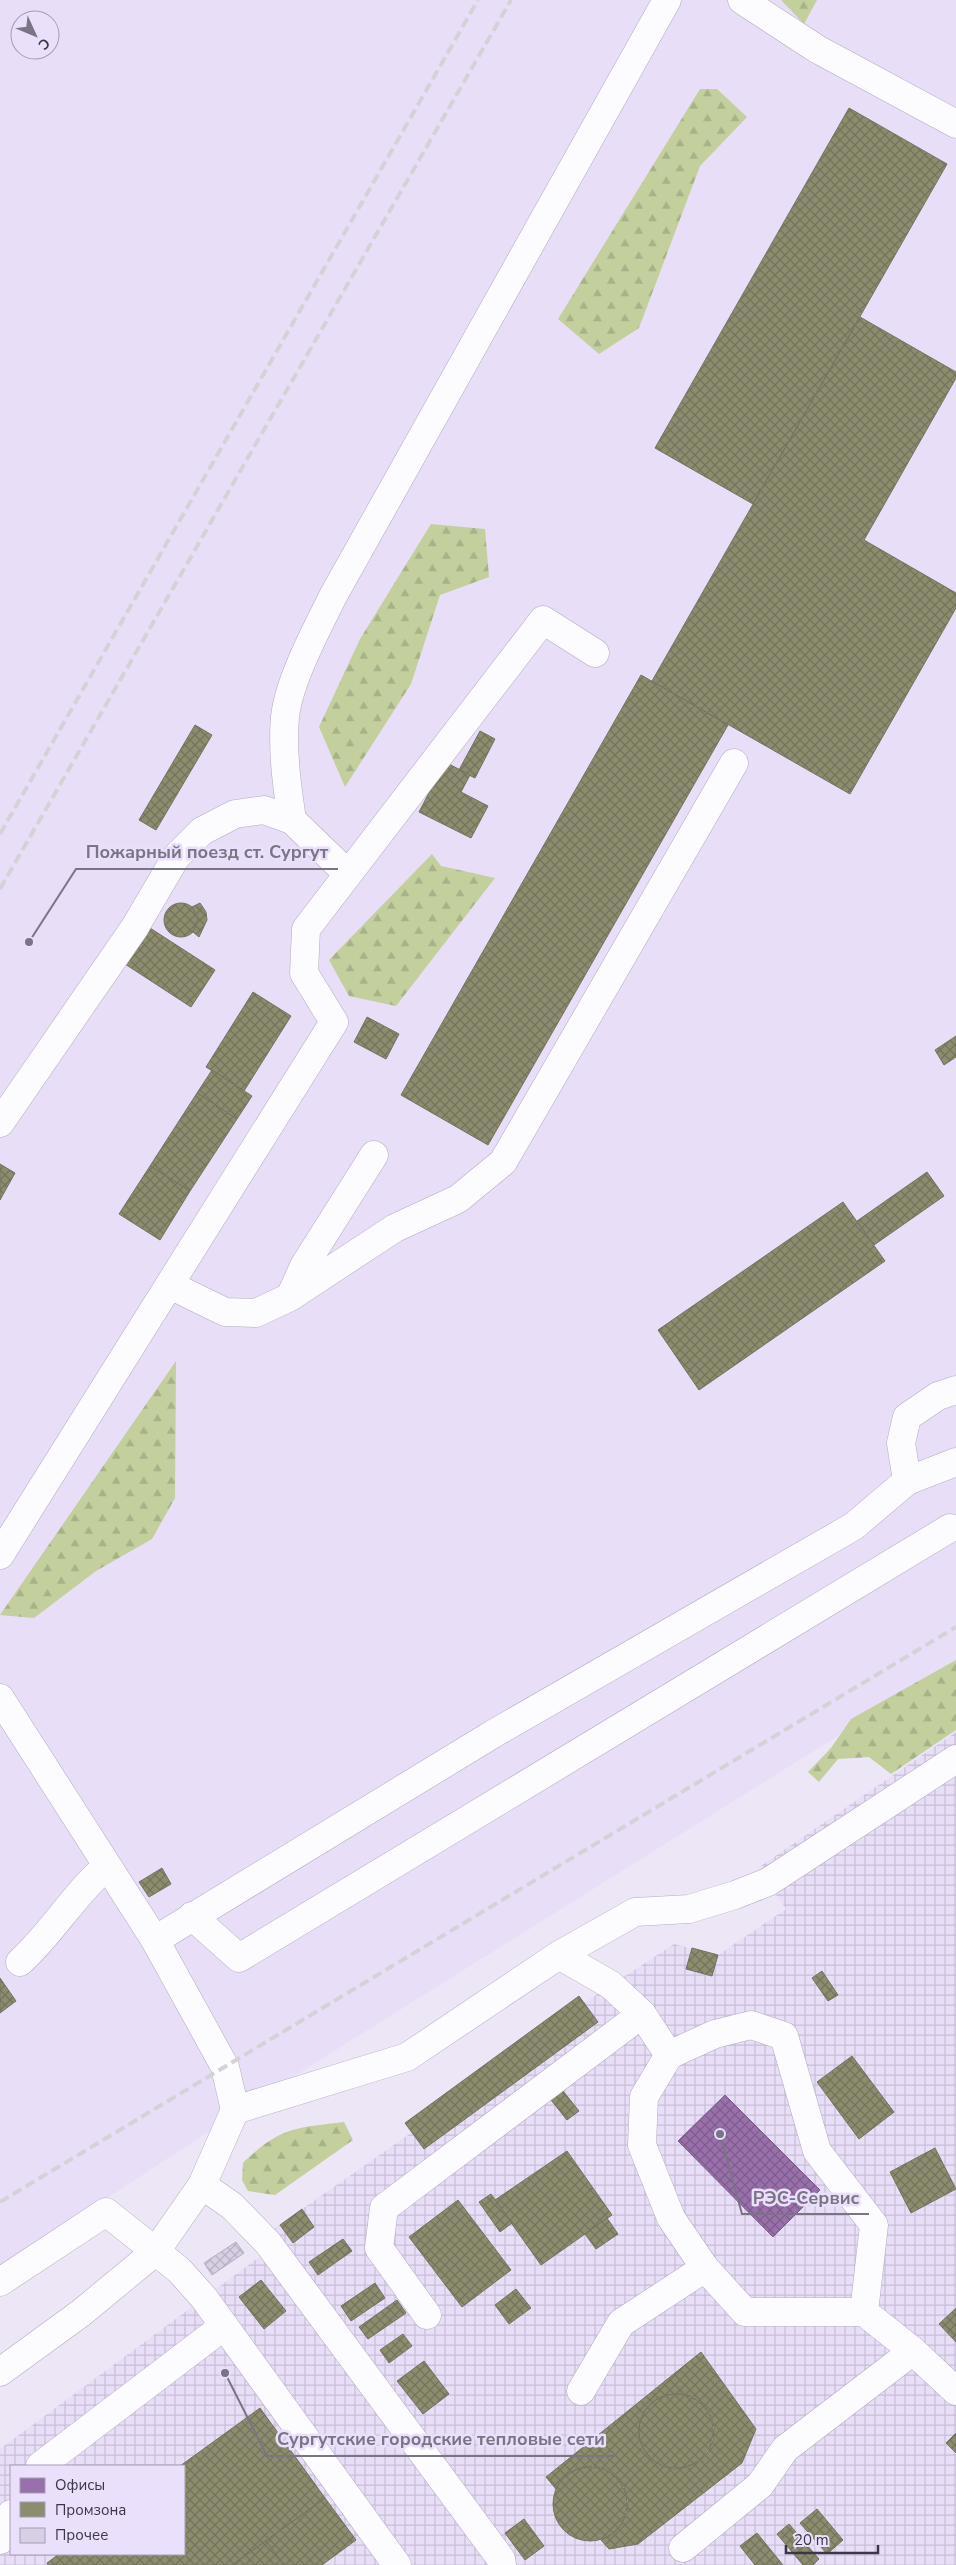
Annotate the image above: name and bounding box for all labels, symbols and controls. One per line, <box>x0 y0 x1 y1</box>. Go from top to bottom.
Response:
north arrow <box>10 10 60 60</box>
text: С <box>34 34 54 54</box>
callout: Пожарный поезд ст. Сургут <box>76 836 338 869</box>
text: Пожарный поезд ст. Сургут <box>86 840 329 864</box>
callout: РЭС-Сервис <box>742 2181 869 2214</box>
text: РЭС-Сервис <box>753 2186 860 2210</box>
callout: Сургутские городские тепловые сети <box>267 2423 615 2456</box>
text: Сургутские городские тепловые сети <box>277 2427 605 2451</box>
legend <box>10 2465 185 2555</box>
text: Офисы <box>55 2475 105 2495</box>
text: Промзона <box>55 2500 126 2520</box>
scale bar <box>786 2522 878 2554</box>
text: Прочее <box>55 2525 108 2545</box>
text: 20 m <box>794 2530 829 2550</box>

